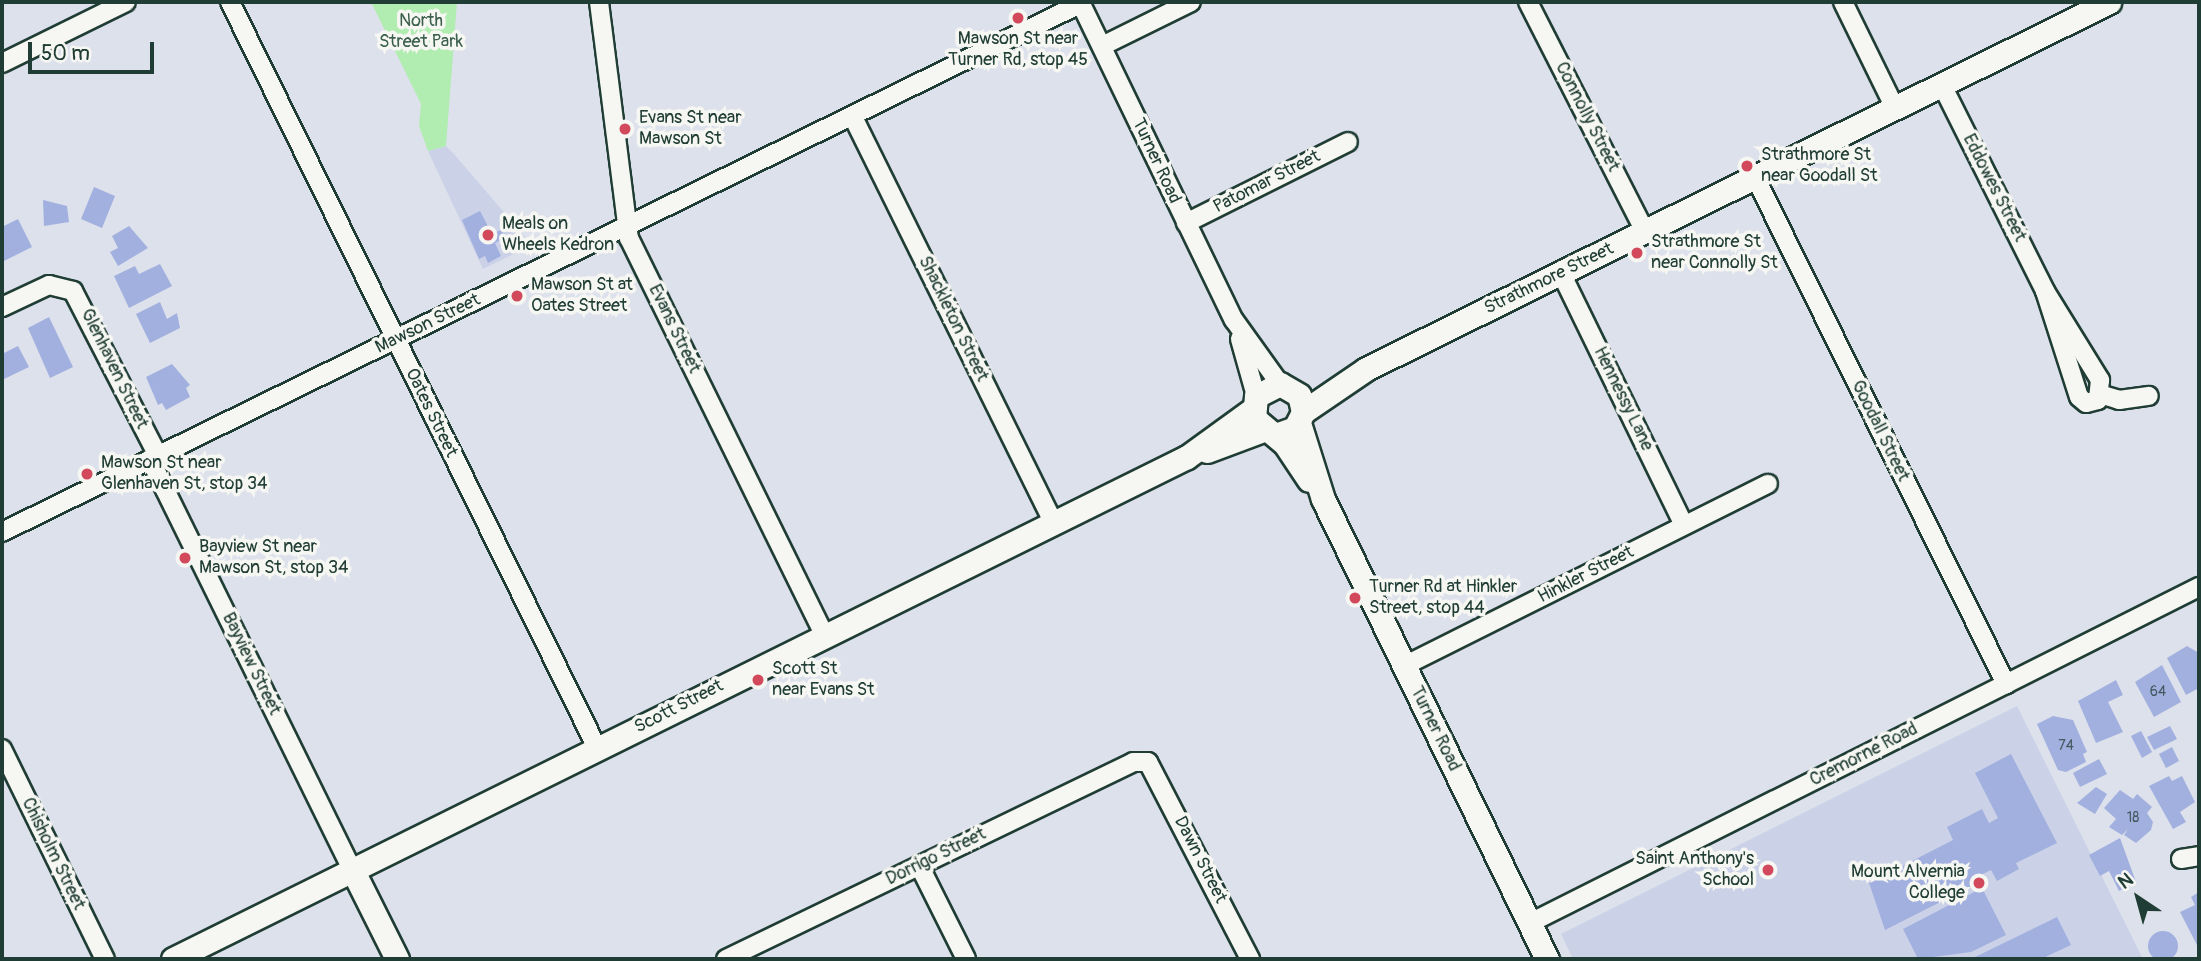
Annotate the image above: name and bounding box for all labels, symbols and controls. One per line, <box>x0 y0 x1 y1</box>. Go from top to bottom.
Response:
marker: Mawson St near Turner Rd, stop 45 <box>1010 10 1026 26</box>
park label: North Street Park <box>379 11 463 54</box>
scale bar <box>32 28 158 72</box>
place label: Mawson St near Turner Rd, stop 45 <box>948 29 1088 72</box>
text: 50 m <box>41 40 90 67</box>
street label: Connolly Street <box>1550 59 1624 175</box>
place label: Evans St near Mawson St <box>639 108 742 150</box>
street label: Turner Road <box>1127 115 1185 207</box>
marker: Evans St near Mawson St <box>617 121 633 137</box>
street label: Eddowes Street <box>1958 131 2030 245</box>
place label: Strathmore St near Goodall St <box>1761 145 1877 188</box>
street label: Patomar Street <box>1210 146 1324 218</box>
marker: Strathmore St near Goodall St <box>1739 158 1755 174</box>
place label: Meals on Wheels Kedron <box>502 214 614 256</box>
marker: Meals on Wheels Kedron <box>480 227 496 243</box>
place label: Strathmore St near Connolly St <box>1651 232 1778 274</box>
street label: Strathmore Street <box>1481 238 1617 320</box>
marker: Strathmore St near Connolly St <box>1629 245 1645 261</box>
street label: Shackleton Street <box>913 253 993 385</box>
place label: Mawson St at Oates Street <box>531 275 633 318</box>
street label: Evans Street <box>643 281 705 377</box>
marker: Mawson St at Oates Street <box>509 288 525 304</box>
street label: Mawson Street <box>372 289 484 359</box>
street label: Glenhaven Street <box>76 305 152 433</box>
street label: Hennessy Lane <box>1588 343 1658 455</box>
street label: Oates Street <box>400 365 462 461</box>
street label: Goodall Street <box>1846 377 1914 485</box>
place label: Mawson St near Glenhaven St, stop 34 <box>101 453 268 496</box>
marker: Mawson St near Glenhaven St, stop 34 <box>79 466 95 482</box>
place label: Bayview St near Mawson St, stop 34 <box>199 537 348 580</box>
street label: Hinkler Street <box>1535 542 1637 608</box>
marker: Bayview St near Mawson St, stop 34 <box>177 550 193 566</box>
place label: Turner Rd at Hinkler Street, stop 44 <box>1369 577 1517 620</box>
marker: Turner Rd at Hinkler Street, stop 44 <box>1347 590 1363 606</box>
street label: Bayview Street <box>217 609 285 719</box>
place label: Scott St near Evans St <box>772 659 875 702</box>
marker: Scott St near Evans St <box>750 672 766 688</box>
street label: Scott Street <box>631 675 727 739</box>
street label: Turner Road <box>1405 683 1465 775</box>
house number: 64 <box>2150 684 2166 700</box>
street label: Cremorne Road <box>1806 719 1922 791</box>
house number: 74 <box>2058 738 2074 754</box>
street label: Chisholm Street <box>17 794 89 914</box>
house number: 18 <box>2127 810 2139 826</box>
street label: Dawn Street <box>1169 813 1231 907</box>
street label: Dorrigo Street <box>883 824 989 890</box>
place label: Saint Anthony's School <box>1635 849 1754 892</box>
marker: Saint Anthony's School <box>1760 862 1776 878</box>
place label: Mount Alvernia College <box>1851 862 1965 904</box>
north arrow <box>2103 863 2173 933</box>
text: N <box>2113 868 2138 895</box>
marker: Mount Alvernia College <box>1971 875 1987 891</box>

